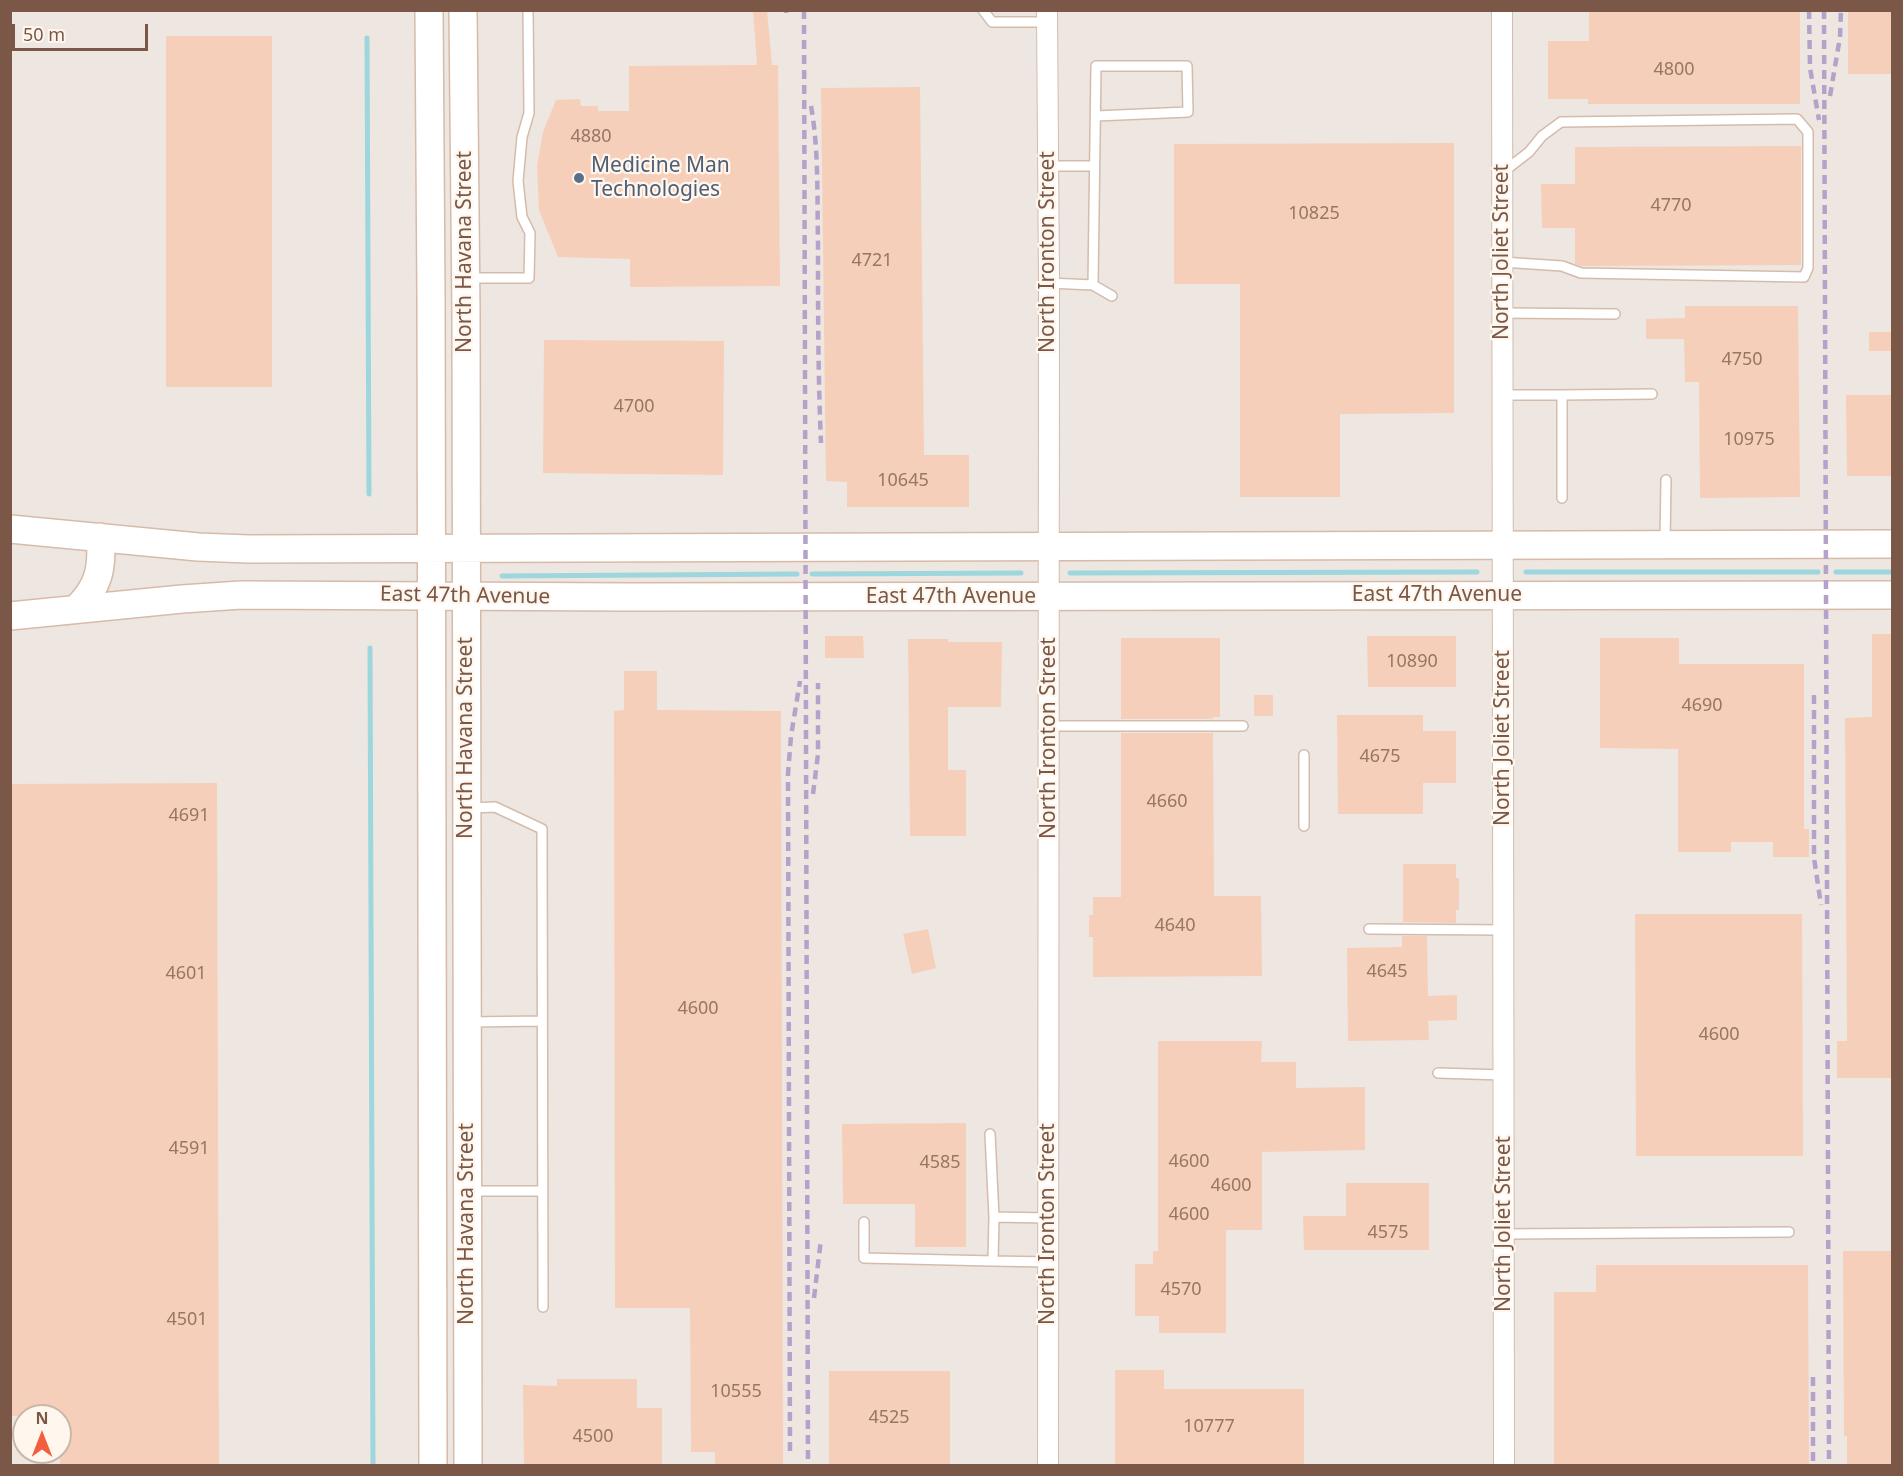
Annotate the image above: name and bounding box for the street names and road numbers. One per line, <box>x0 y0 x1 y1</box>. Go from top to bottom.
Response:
street label: North Havana Street <box>452 151 478 353</box>
street label: North Ironton Street <box>1035 151 1061 353</box>
street label: North Joliet Street <box>1489 164 1515 340</box>
street label: East 47th Avenue <box>380 582 550 610</box>
street label: East 47th Avenue <box>1352 582 1522 608</box>
street label: East 47th Avenue <box>866 584 1036 610</box>
street label: North Havana Street <box>453 637 479 839</box>
street label: North Ironton Street <box>1036 637 1062 839</box>
street label: North Joliet Street <box>1490 650 1516 826</box>
street label: North Havana Street <box>454 1123 480 1325</box>
street label: North Ironton Street <box>1035 1123 1061 1325</box>
street label: North Joliet Street <box>1491 1136 1517 1312</box>

